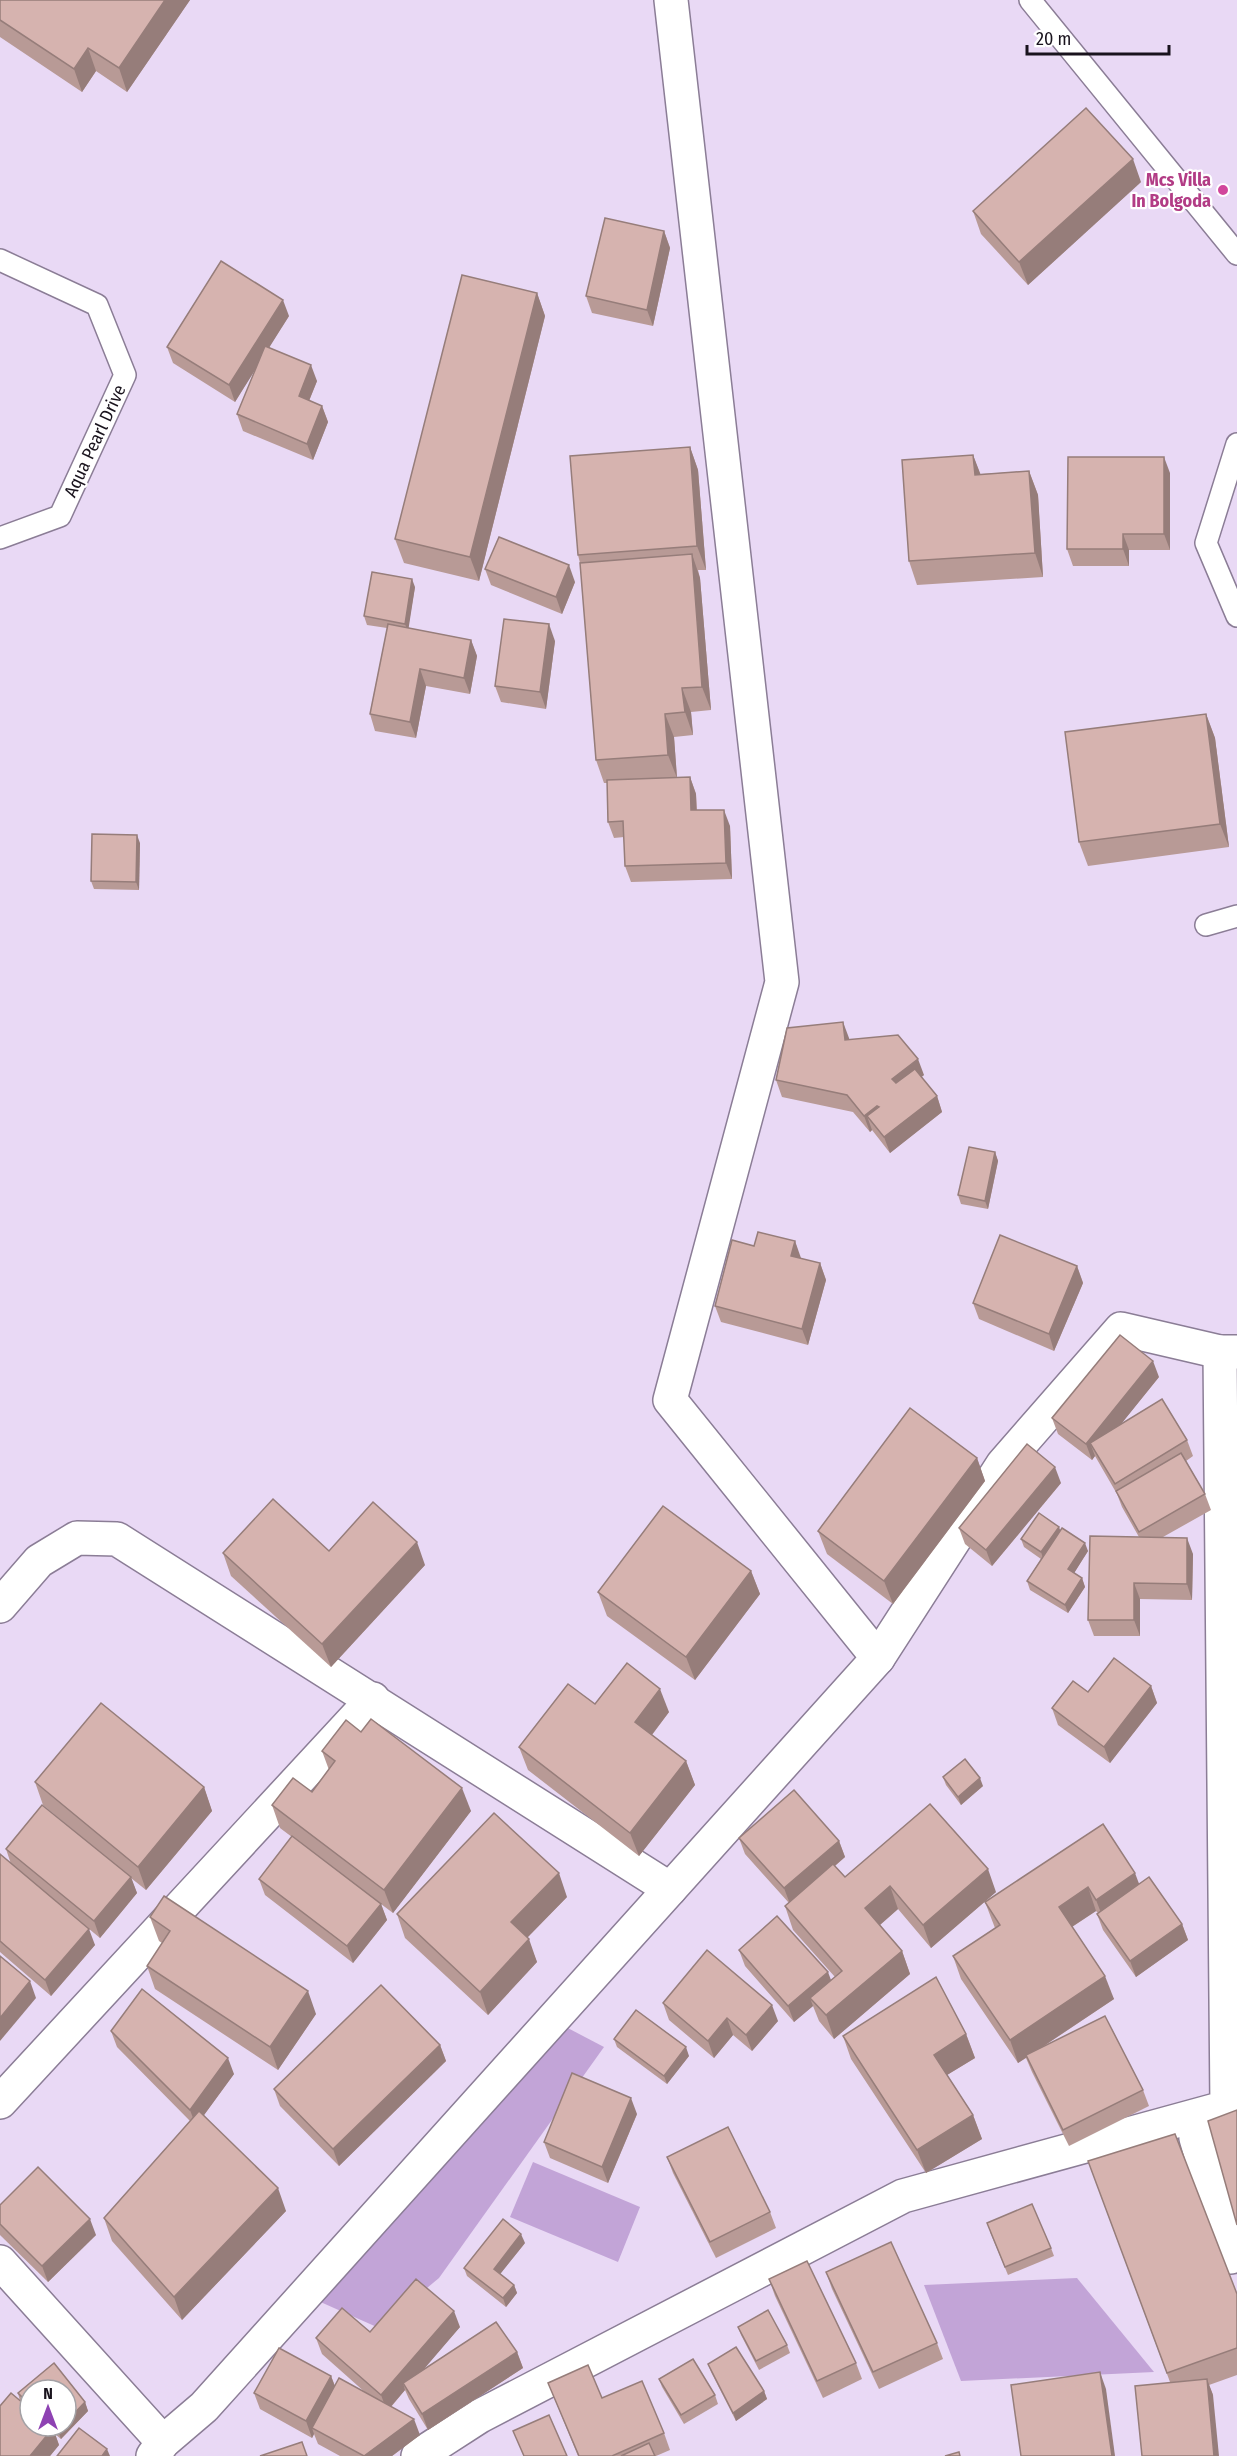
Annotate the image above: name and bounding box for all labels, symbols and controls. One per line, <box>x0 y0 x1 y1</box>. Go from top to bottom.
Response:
scale bar <box>1027 18 1170 56</box>
text: 20 m <box>1036 28 1071 50</box>
place label: Mcs Villa In Bolgoda <box>1131 169 1211 212</box>
marker: Mcs Villa In Bolgoda <box>1216 183 1230 197</box>
street label: Aqua Pearl Drive <box>59 381 131 501</box>
north arrow <box>18 2378 78 2438</box>
text: N <box>43 2384 53 2403</box>

